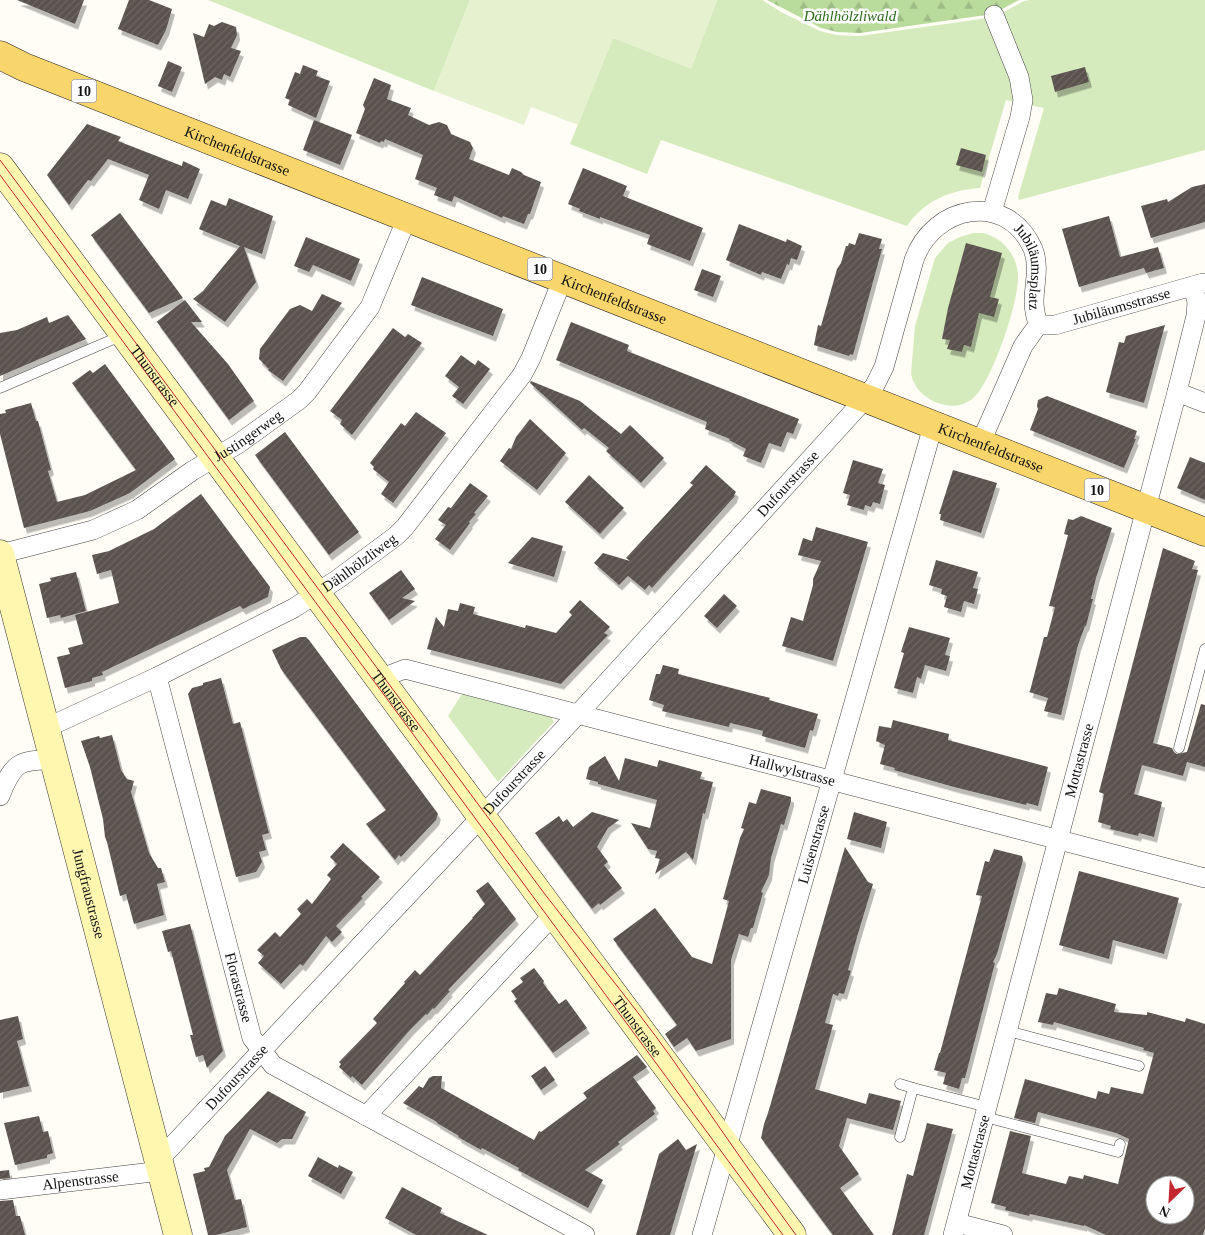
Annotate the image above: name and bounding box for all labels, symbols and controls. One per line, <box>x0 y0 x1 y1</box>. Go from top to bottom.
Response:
park label: Dählhölzliwald <box>803 8 897 24</box>
road number: 10 <box>72 80 96 102</box>
street label: Kirchenfeldstrasse <box>182 123 292 179</box>
street label: Jubiläumsplatz <box>1011 220 1044 311</box>
road number: 10 <box>528 258 552 280</box>
street label: Kirchenfeldstrasse <box>559 271 669 327</box>
street label: Jubiläumsstrasse <box>1071 285 1172 328</box>
street label: Thunstrasse <box>127 342 183 410</box>
street label: Justingerweg <box>211 407 286 464</box>
street label: Kirchenfeldstrasse <box>936 420 1046 476</box>
street label: Dufourstrasse <box>754 447 822 520</box>
road number: 10 <box>1084 478 1110 502</box>
street label: Dählhölzliweg <box>319 530 400 595</box>
street label: Thunstrasse <box>368 668 424 735</box>
street label: Mottastrasse <box>1062 721 1097 799</box>
street label: Dufourstrasse <box>480 746 549 818</box>
street label: Hallwylstrasse <box>747 751 837 789</box>
street label: Luisenstrasse <box>795 803 832 886</box>
street label: Jungfraustrasse <box>69 847 108 941</box>
street label: Florastrasse <box>222 951 256 1024</box>
street label: Thunstrasse <box>610 993 665 1060</box>
street label: Dufourstrasse <box>202 1041 271 1113</box>
street label: Mottastrasse <box>958 1113 993 1191</box>
street label: Alpenstrasse <box>41 1168 120 1193</box>
north arrow <box>1145 1175 1195 1225</box>
text: N <box>1157 1202 1172 1220</box>

